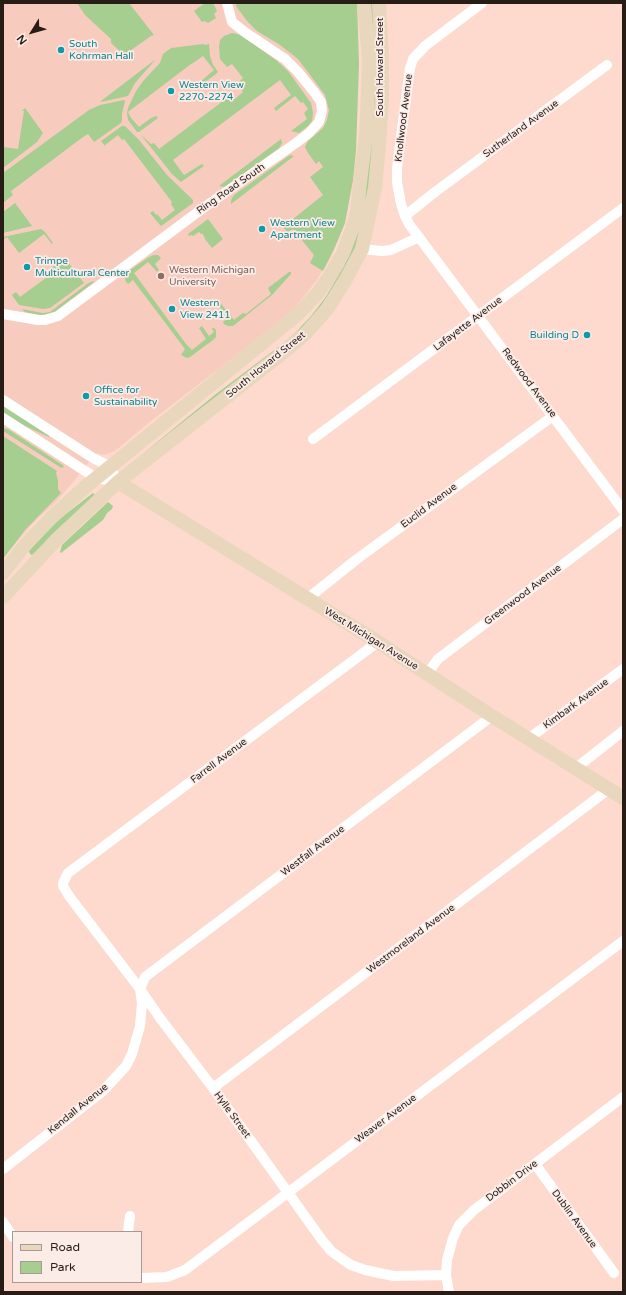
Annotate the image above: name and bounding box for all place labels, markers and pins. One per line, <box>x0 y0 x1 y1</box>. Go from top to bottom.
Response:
place label: South Kohrman Hall <box>69 38 133 62</box>
marker: South Kohrman Hall <box>56 45 66 55</box>
place label: Western View 2270-2274 <box>179 79 244 102</box>
marker: Western View 2270-2274 <box>166 86 176 96</box>
place label: Western View Apartment <box>270 217 335 240</box>
marker: Western View Apartment <box>257 224 267 234</box>
place label: Trimpe Multicultural Center <box>35 255 129 278</box>
marker: Trimpe Multicultural Center <box>22 262 32 272</box>
place label: Western Michigan University <box>169 264 255 288</box>
marker: Western Michigan University <box>156 271 166 281</box>
place label: Western View 2411 <box>180 297 231 320</box>
marker: Western View 2411 <box>167 304 177 314</box>
place label: Building D <box>530 329 579 341</box>
marker: Building D <box>582 330 592 340</box>
place label: Office for Sustainability <box>94 384 157 408</box>
marker: Office for Sustainability <box>81 391 91 401</box>

